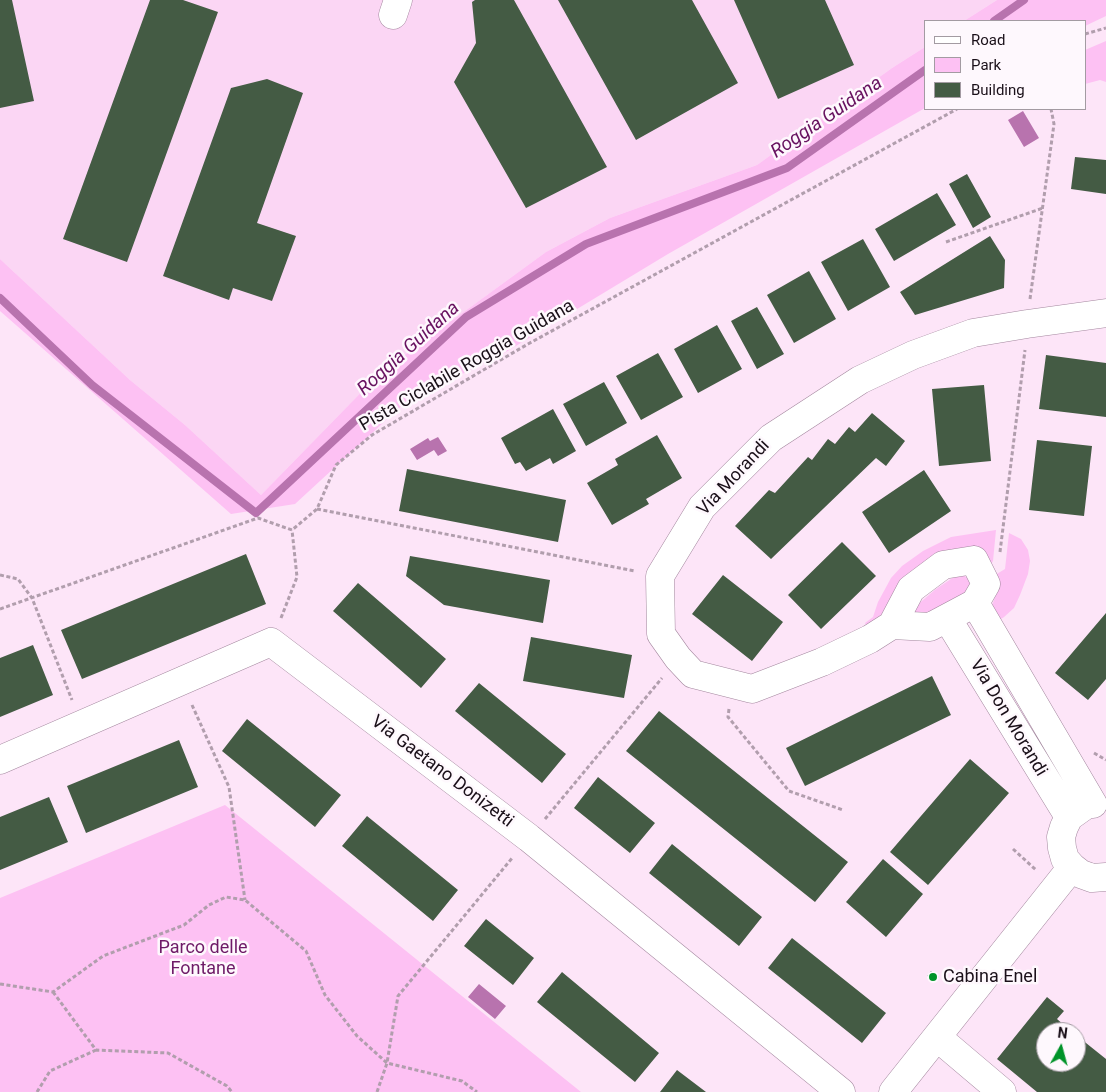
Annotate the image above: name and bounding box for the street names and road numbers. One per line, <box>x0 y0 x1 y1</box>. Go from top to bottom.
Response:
street label: Pista Ciclabile Roggia Guidana <box>356 296 578 436</box>
street label: Via Morandi <box>693 435 775 521</box>
street label: Via Don Morandi <box>965 656 1051 780</box>
street label: Via Gaetano Donizetti <box>366 711 518 833</box>

